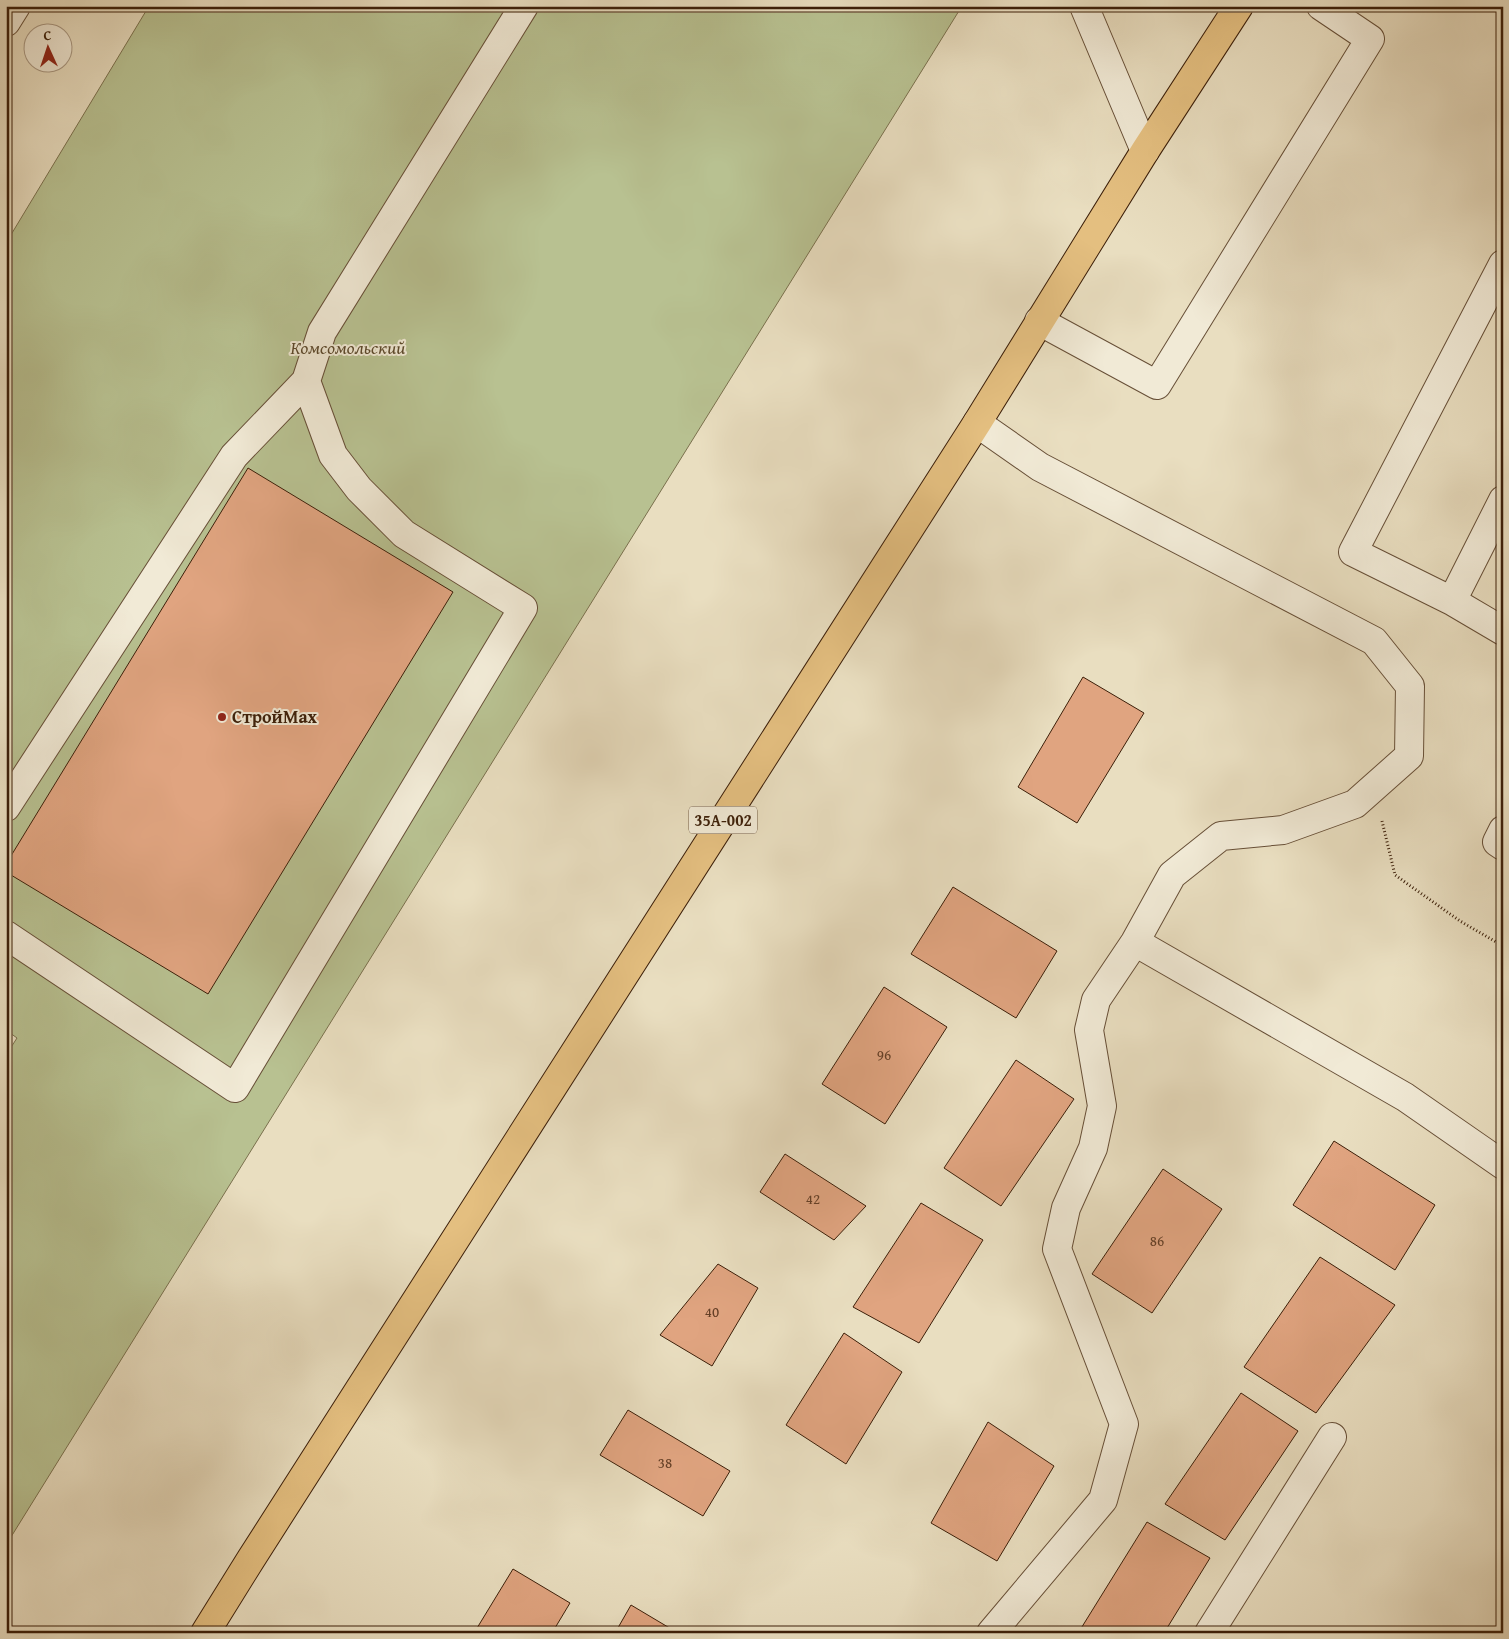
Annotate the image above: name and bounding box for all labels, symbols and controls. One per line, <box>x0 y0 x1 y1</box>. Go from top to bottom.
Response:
north arrow <box>22 22 72 72</box>
text: С <box>43 25 52 45</box>
park label: Комсомольский <box>290 334 406 361</box>
place label: СтройMax <box>232 703 318 730</box>
marker: СтройMax <box>216 711 228 723</box>
road number: 35А-002 <box>689 806 757 834</box>
house number: 96 <box>877 1044 891 1065</box>
house number: 42 <box>806 1188 820 1209</box>
house number: 86 <box>1150 1230 1164 1251</box>
house number: 40 <box>705 1301 719 1322</box>
house number: 38 <box>658 1452 672 1473</box>

